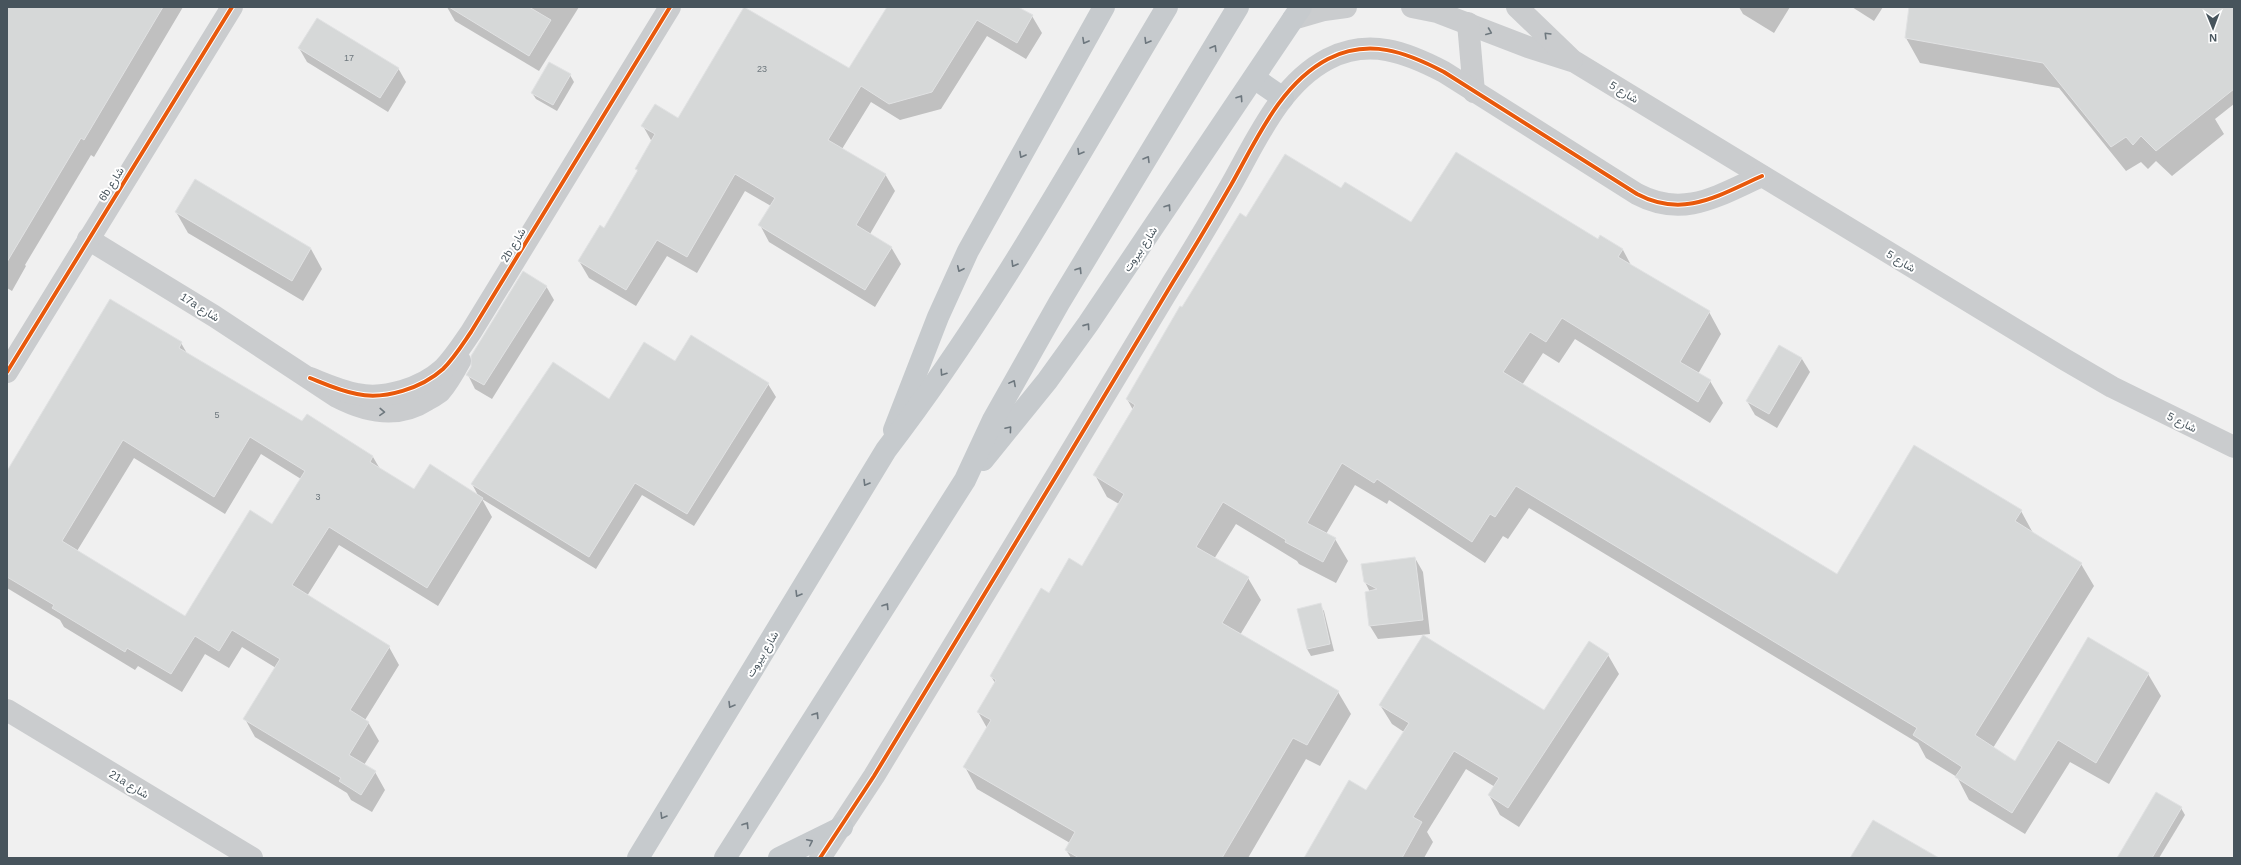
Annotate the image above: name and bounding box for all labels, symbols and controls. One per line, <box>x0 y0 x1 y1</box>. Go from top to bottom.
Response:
north arrow <box>2193 8 2233 48</box>
one-way arrow <box>1485 27 1493 35</box>
one-way arrow <box>1544 32 1552 40</box>
text: N <box>2209 32 2217 44</box>
one-way arrow <box>1082 37 1089 44</box>
one-way arrow <box>1144 37 1151 44</box>
one-way arrow <box>1209 45 1216 52</box>
house number: 17 <box>344 53 354 63</box>
house number: 23 <box>757 64 767 74</box>
street label: شارع 5 <box>1606 79 1641 107</box>
one-way arrow <box>1235 96 1242 103</box>
one-way arrow <box>1078 148 1085 155</box>
one-way arrow <box>1019 151 1026 158</box>
one-way arrow <box>1142 156 1149 163</box>
street label: 6b شارع <box>96 165 128 204</box>
one-way arrow <box>1163 204 1171 211</box>
street label: شارع بيروت <box>1121 224 1161 275</box>
street label: 2b شارع <box>498 226 530 265</box>
street label: شارع 5 <box>1883 248 1918 276</box>
one-way arrow <box>1011 260 1018 267</box>
one-way arrow <box>957 265 965 273</box>
one-way arrow <box>1074 267 1082 274</box>
street label: 17a شارع <box>177 290 222 325</box>
one-way arrow <box>1082 323 1089 330</box>
one-way arrow <box>940 369 948 376</box>
one-way arrow <box>1009 379 1016 387</box>
one-way arrow <box>379 407 385 416</box>
house number: 5 <box>214 410 220 420</box>
street label: شارع 5 <box>2164 410 2199 436</box>
one-way arrow <box>1004 427 1011 434</box>
one-way arrow <box>863 479 871 486</box>
house number: 3 <box>315 492 321 502</box>
one-way arrow <box>796 590 803 597</box>
one-way arrow <box>881 603 889 610</box>
street label: شارع بيروت <box>744 629 782 680</box>
one-way arrow <box>728 701 735 708</box>
one-way arrow <box>811 712 819 719</box>
street label: 21a شارع <box>106 768 151 802</box>
one-way arrow <box>660 812 668 819</box>
one-way arrow <box>742 822 749 829</box>
one-way arrow <box>806 839 813 847</box>

